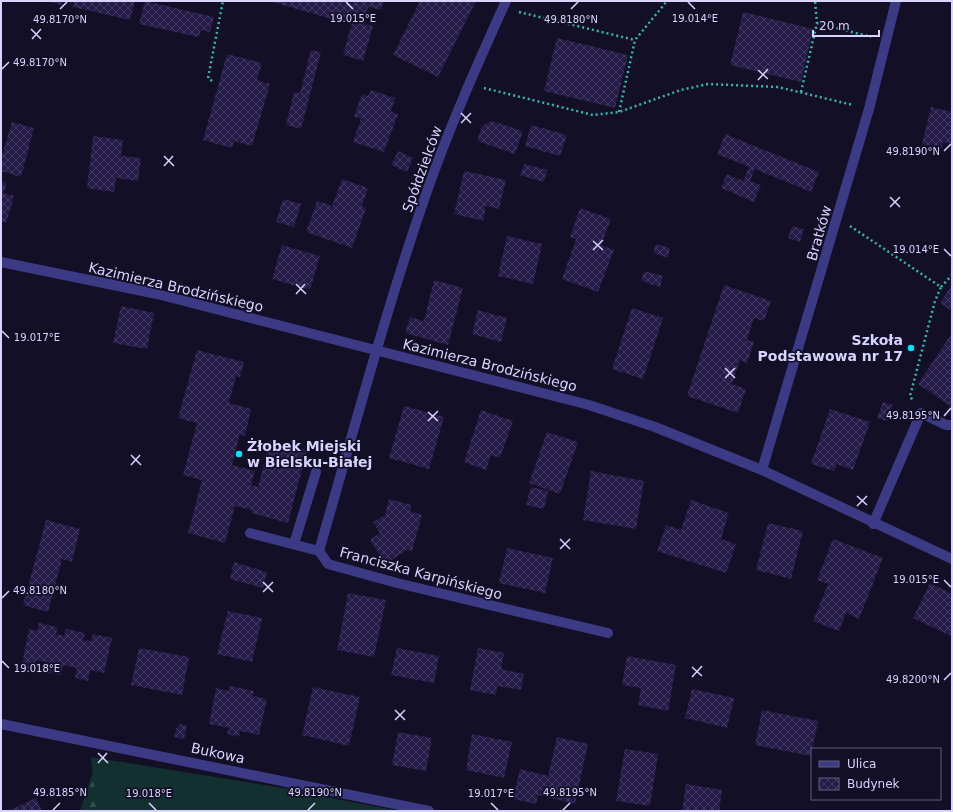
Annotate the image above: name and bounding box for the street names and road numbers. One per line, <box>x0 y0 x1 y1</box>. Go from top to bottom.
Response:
street label: Spółdzielców <box>399 124 445 214</box>
street label: Bratków <box>803 203 835 263</box>
street label: Kazimierza Brodzińskiego <box>87 259 265 315</box>
street label: Kazimierza Brodzińskiego <box>401 336 579 394</box>
street label: Franciszka Karpińskiego <box>338 544 504 602</box>
street label: Bukowa <box>190 739 246 767</box>

